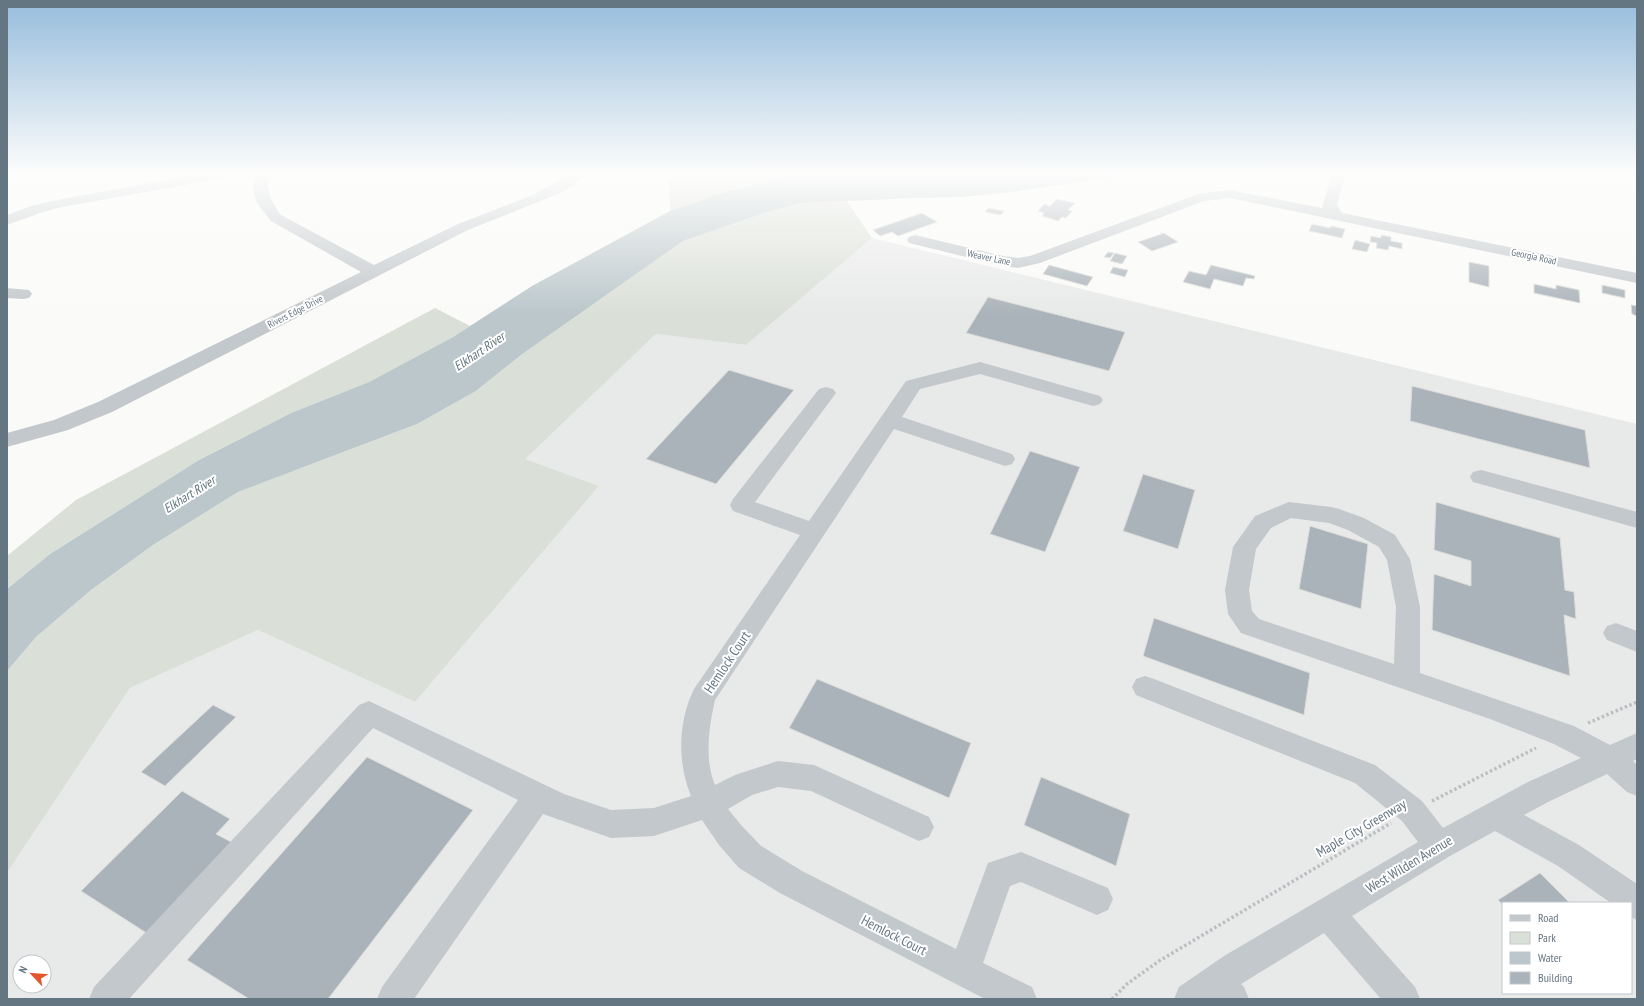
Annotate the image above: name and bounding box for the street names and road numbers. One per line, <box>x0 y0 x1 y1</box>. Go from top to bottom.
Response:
street label: Georgia Road <box>1510 245 1558 268</box>
street label: Weaver Lane <box>966 247 1012 268</box>
street label: Rivers Edge Drive <box>265 292 325 331</box>
street label: Hemlock Court <box>700 627 754 696</box>
street label: Maple City Greenway <box>1313 795 1410 861</box>
street label: West Wilden Avenue <box>1362 831 1456 897</box>
street label: Hemlock Court <box>858 911 930 959</box>

